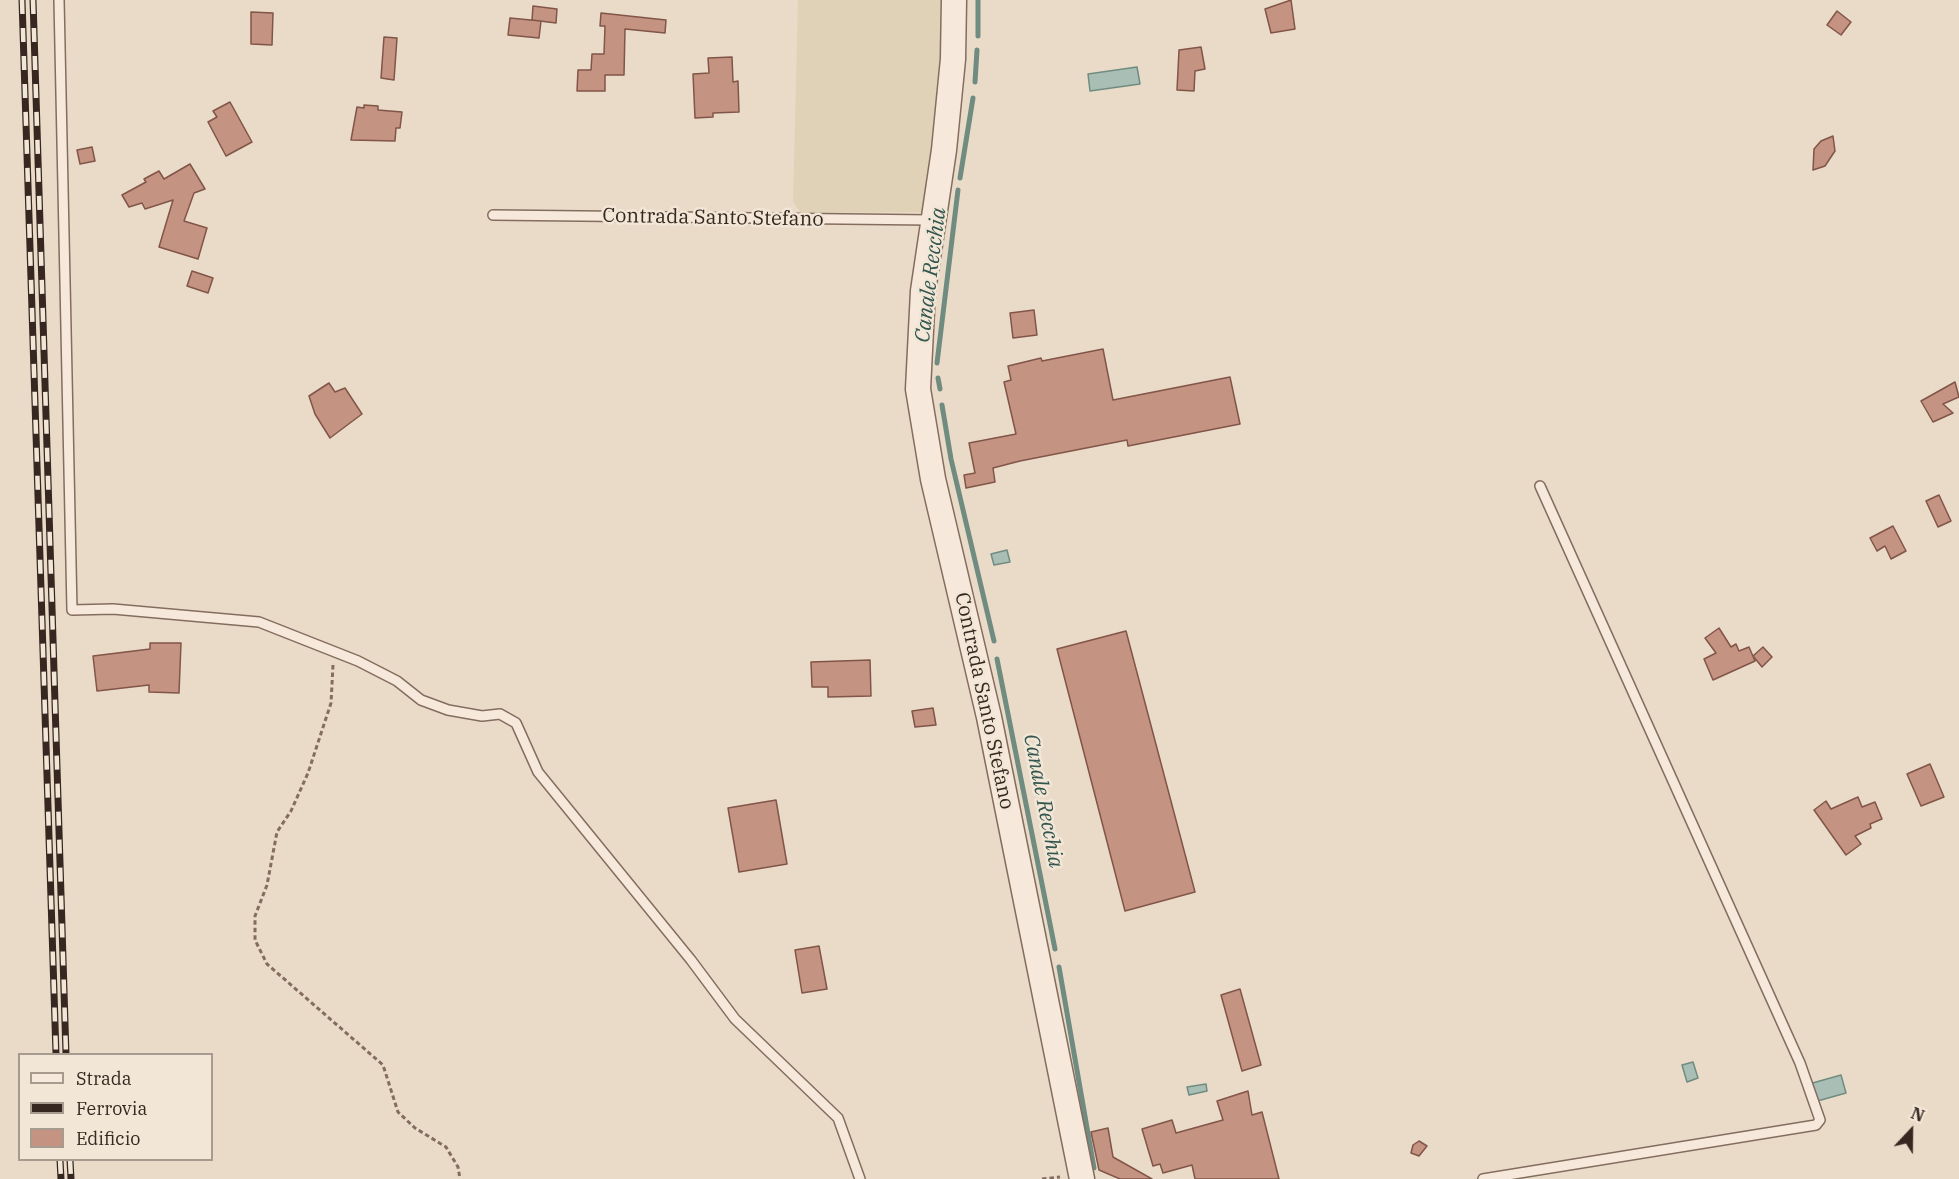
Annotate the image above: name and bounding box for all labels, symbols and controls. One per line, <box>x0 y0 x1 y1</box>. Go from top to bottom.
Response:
street label: Contrada Santo Stefano <box>602 204 824 232</box>
water label: Canale Recchia <box>910 206 952 344</box>
street label: Contrada Santo Stefano <box>949 590 1019 812</box>
water label: Canale Recchia <box>1018 732 1068 870</box>
legend <box>18 1053 213 1161</box>
text: Strada <box>76 1067 132 1090</box>
text: Ferrovia <box>76 1097 147 1120</box>
north arrow <box>1881 1101 1941 1161</box>
text: N <box>1908 1103 1927 1126</box>
text: Edificio <box>76 1127 140 1150</box>

